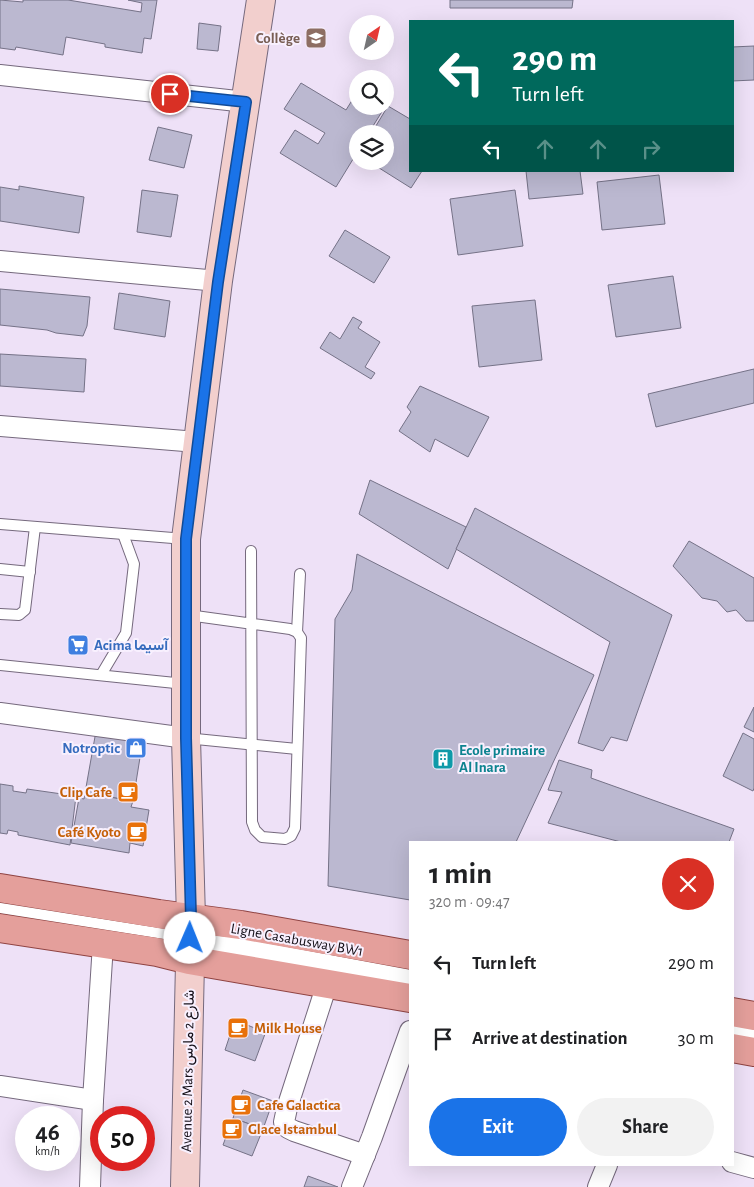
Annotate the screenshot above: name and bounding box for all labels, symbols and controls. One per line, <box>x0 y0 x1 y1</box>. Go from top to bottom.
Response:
north arrow <box>349 15 394 60</box>
map controls <box>349 15 394 170</box>
school or university icon: Collège <box>304 26 328 50</box>
place label: Collège <box>256 31 300 46</box>
icon: left <box>429 40 494 105</box>
text: 290 m <box>512 42 597 77</box>
button: search <box>349 70 394 115</box>
pin <box>149 73 191 115</box>
icon: arrive <box>156 80 184 108</box>
text: Turn left <box>512 83 584 105</box>
button: layers <box>349 125 394 170</box>
icon: left <box>478 135 506 163</box>
icon: ahead <box>531 135 559 163</box>
icon: ahead <box>584 135 612 163</box>
icon: right <box>637 135 665 163</box>
supermarket icon: Acima آسيما <box>66 633 90 657</box>
place label: Acima آسيما <box>94 637 169 654</box>
shop icon: Notroptic <box>124 736 148 760</box>
place label: Notroptic <box>62 741 120 756</box>
place label: Ecole primaire Al Inara <box>459 743 545 775</box>
building icon: Ecole primaire Al Inara <box>431 747 455 771</box>
cafe icon: Clip Cafe <box>116 780 140 804</box>
place label: Clip Cafe <box>60 785 112 800</box>
cafe icon: Café Kyoto <box>125 820 149 844</box>
place label: Café Kyoto <box>57 825 121 840</box>
button: close <box>662 858 714 910</box>
text: 1 min <box>429 859 492 889</box>
text: 320 m · 09:47 <box>429 894 510 910</box>
position arrow <box>163 911 215 963</box>
street label: Ligne Casabusway BW1 <box>229 921 365 959</box>
icon: left <box>429 950 457 978</box>
text: Turn left <box>472 954 536 973</box>
text: 290 m <box>668 954 714 973</box>
street label: Avenue 2 Mars شارع 2 مارس <box>179 990 200 1152</box>
cafe icon: Milk House <box>226 1016 250 1040</box>
place label: Milk House <box>254 1021 322 1036</box>
icon: arrive <box>429 1025 457 1053</box>
text: Arrive at destination <box>472 1029 628 1048</box>
text: 30 m <box>678 1029 714 1048</box>
cafe icon: Cafe Galactica <box>229 1093 253 1117</box>
place label: Cafe Galactica <box>257 1098 341 1113</box>
button: Exit <box>429 1098 567 1156</box>
button: Share <box>577 1098 714 1156</box>
speed limit sign: 50 <box>90 1106 155 1171</box>
cafe icon: Glace Istambul <box>220 1117 244 1141</box>
text: 46 <box>35 1120 60 1145</box>
place label: Glace Istambul <box>248 1122 337 1137</box>
text: km/h <box>35 1145 60 1157</box>

